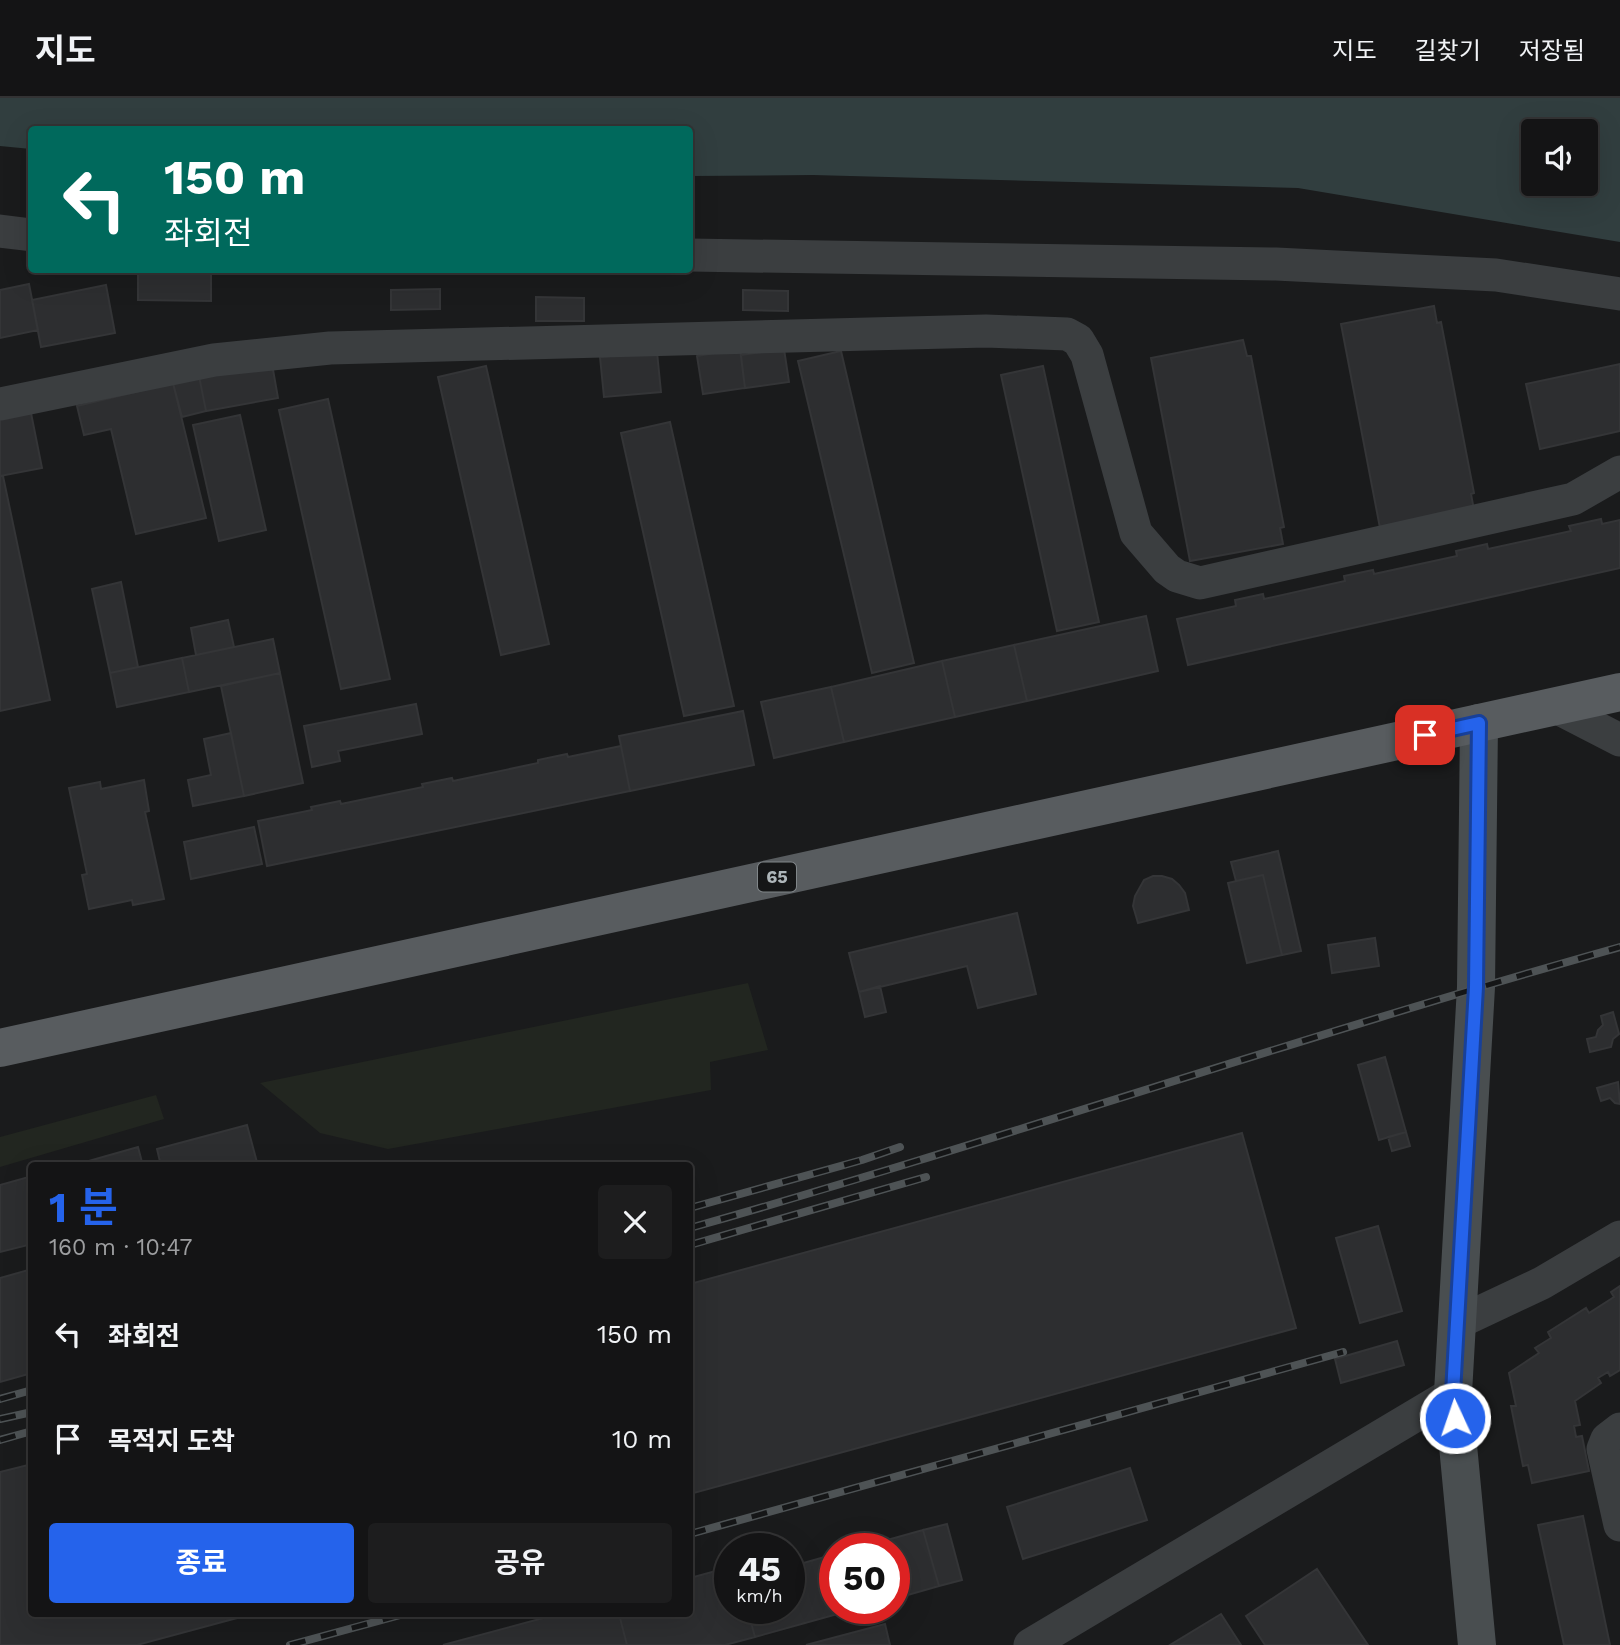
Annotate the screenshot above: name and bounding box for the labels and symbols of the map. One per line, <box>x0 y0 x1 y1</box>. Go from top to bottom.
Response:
pin <box>1395 705 1455 765</box>
road number: 65 <box>758 862 796 892</box>
position arrow <box>1418 1381 1492 1455</box>
speed limit sign: 50 <box>819 1533 910 1624</box>

